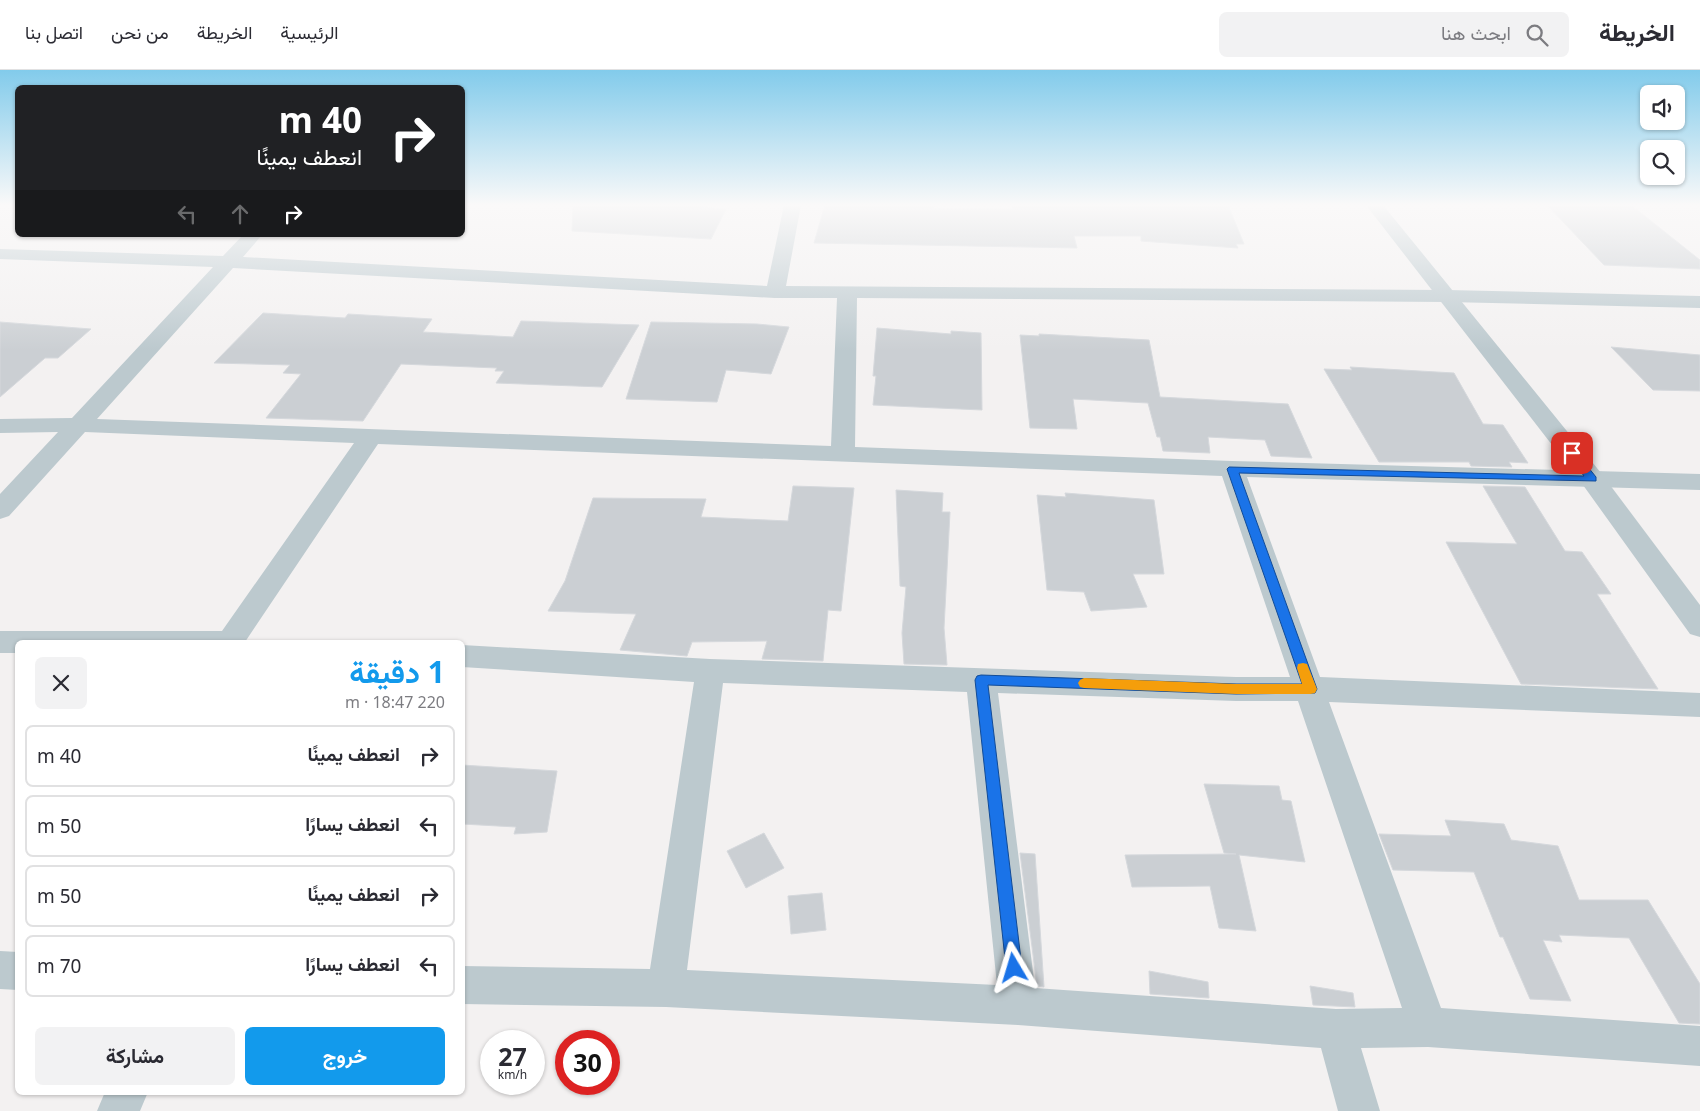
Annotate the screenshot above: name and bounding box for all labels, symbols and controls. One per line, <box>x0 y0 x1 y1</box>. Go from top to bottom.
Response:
search box <box>1219 12 1569 57</box>
text: الخريطة <box>1599 15 1675 48</box>
text: اتصل بنا <box>25 20 83 44</box>
text: من نحن <box>111 20 169 44</box>
text: الخريطة <box>197 20 252 44</box>
text: الرئيسية <box>280 20 339 44</box>
text: ابحث هنا <box>1441 20 1511 46</box>
icon: search <box>1523 21 1551 49</box>
map controls <box>1640 85 1685 185</box>
button: sound <box>1640 85 1685 130</box>
text: 40 m <box>279 96 362 143</box>
icon: right <box>380 105 445 170</box>
button: search <box>1640 140 1685 185</box>
text: انعطف يمينًا <box>256 141 362 171</box>
icon: left <box>173 200 201 228</box>
icon: ahead <box>226 200 254 228</box>
icon: right <box>279 200 307 228</box>
pin <box>1551 432 1593 474</box>
icon: arrive <box>1558 439 1586 467</box>
text: 1 دقيقة <box>349 651 445 692</box>
button: close <box>35 657 87 709</box>
text: 220 m · 18:47 <box>345 691 445 713</box>
text: انعطف يمينًا <box>307 741 400 767</box>
icon: right <box>415 742 443 770</box>
text: 40 m <box>37 743 81 769</box>
text: انعطف يسارًا <box>305 811 400 837</box>
icon: left <box>415 812 443 840</box>
text: 50 m <box>37 813 81 839</box>
text: انعطف يمينًا <box>307 881 400 907</box>
icon: right <box>415 882 443 910</box>
text: 50 m <box>37 883 81 909</box>
position arrow <box>987 941 1039 993</box>
text: انعطف يسارًا <box>305 951 400 977</box>
icon: left <box>415 952 443 980</box>
text: 70 m <box>37 953 81 979</box>
button: مشاركة <box>35 1027 235 1085</box>
button: خروج <box>245 1027 445 1085</box>
speed limit sign: 30 <box>555 1030 620 1095</box>
text: 27 <box>498 1039 527 1073</box>
text: km/h <box>498 1066 527 1083</box>

